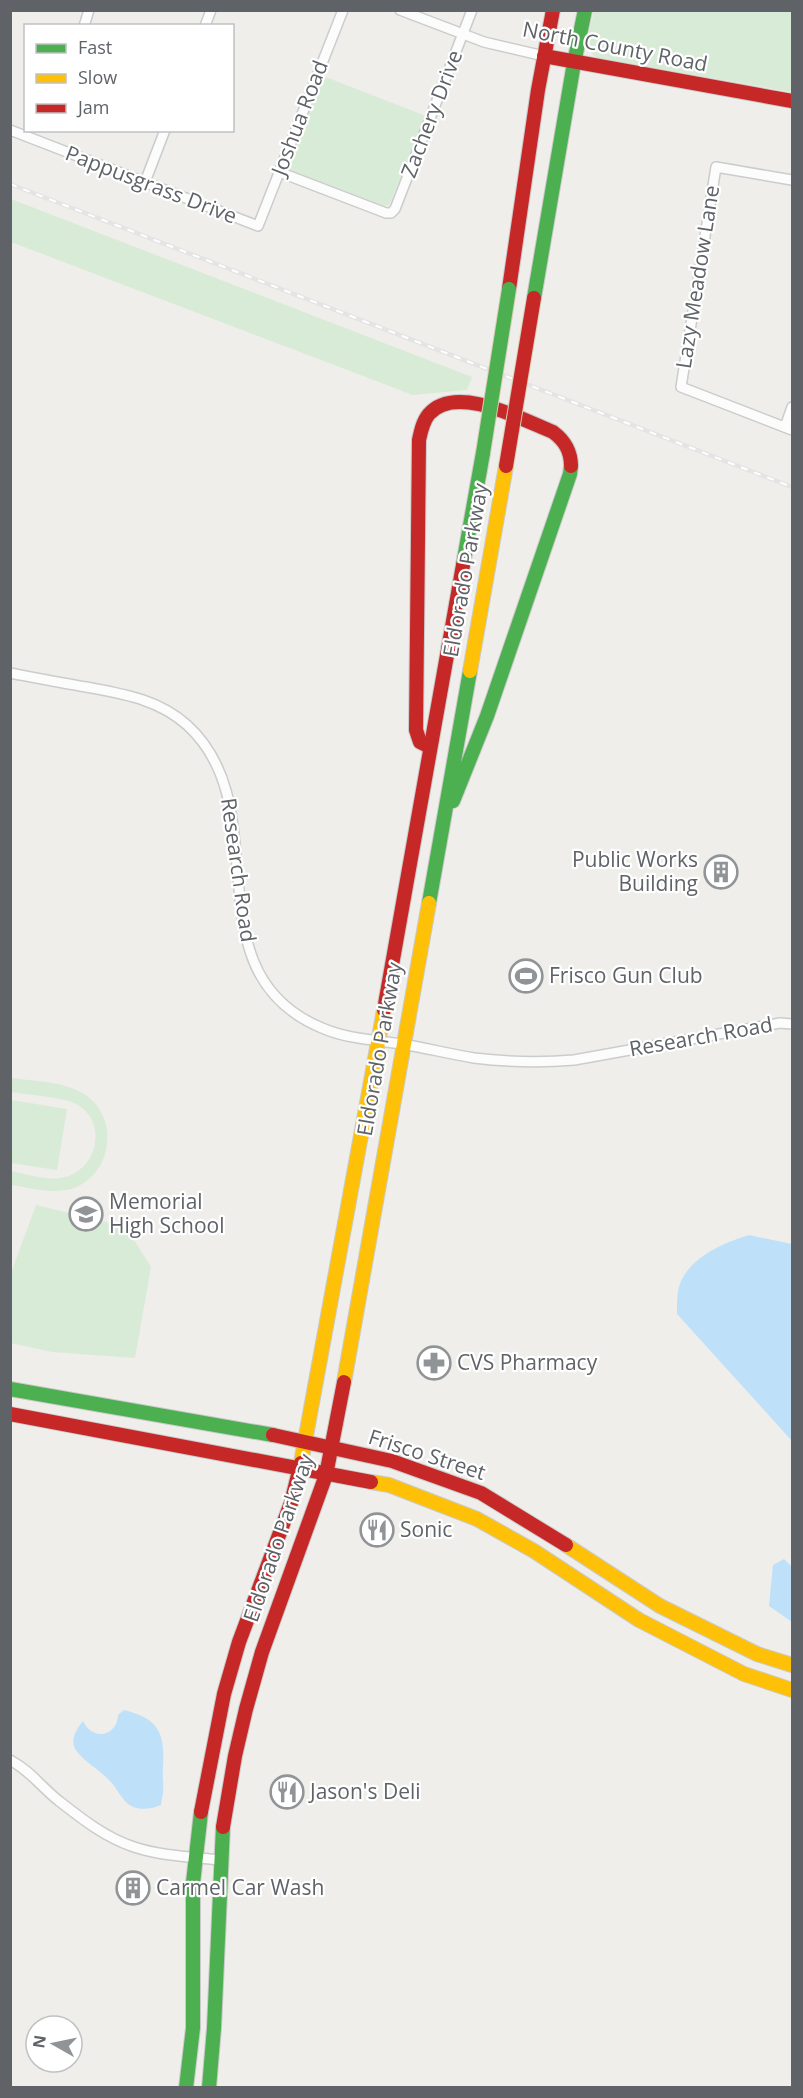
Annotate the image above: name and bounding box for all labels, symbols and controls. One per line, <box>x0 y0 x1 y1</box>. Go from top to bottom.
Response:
street label: North County Road <box>520 14 710 78</box>
legend <box>24 24 234 132</box>
text: Fast <box>78 35 112 59</box>
street label: Zachery Drive <box>394 46 468 181</box>
street label: Joshua Road <box>264 56 334 181</box>
text: Slow <box>78 65 117 89</box>
text: Jam <box>76 95 110 119</box>
street label: Pappusgrass Drive <box>62 138 241 230</box>
street label: Lazy Meadow Lane <box>669 183 725 371</box>
street label: Eldorado Parkway <box>436 480 494 659</box>
street label: Research Road <box>215 796 263 944</box>
place label: Public Works Building <box>572 845 698 897</box>
building icon: Public Works Building <box>703 854 739 890</box>
sports icon: Frisco Gun Club <box>508 958 544 994</box>
street label: Eldorado Parkway <box>350 959 408 1138</box>
place label: Frisco Gun Club <box>549 961 703 989</box>
street label: Research Road <box>627 1010 775 1062</box>
place label: Memorial High School <box>109 1187 225 1239</box>
school or university icon: Memorial High School <box>68 1196 104 1232</box>
pharmacy icon: CVS Pharmacy <box>416 1345 452 1381</box>
place label: CVS Pharmacy <box>457 1348 598 1376</box>
street label: Frisco Street <box>365 1422 489 1486</box>
street label: Eldorado Parkway <box>236 1449 320 1625</box>
restaurant icon: Sonic <box>359 1512 395 1548</box>
place label: Sonic <box>400 1515 452 1543</box>
restaurant icon: Jason's Deli <box>269 1774 305 1810</box>
place label: Jason's Deli <box>308 1777 421 1805</box>
building icon: Carmel Car Wash <box>115 1870 151 1906</box>
place label: Carmel Car Wash <box>156 1873 324 1901</box>
north arrow <box>24 2014 84 2074</box>
text: N <box>27 2034 51 2050</box>

